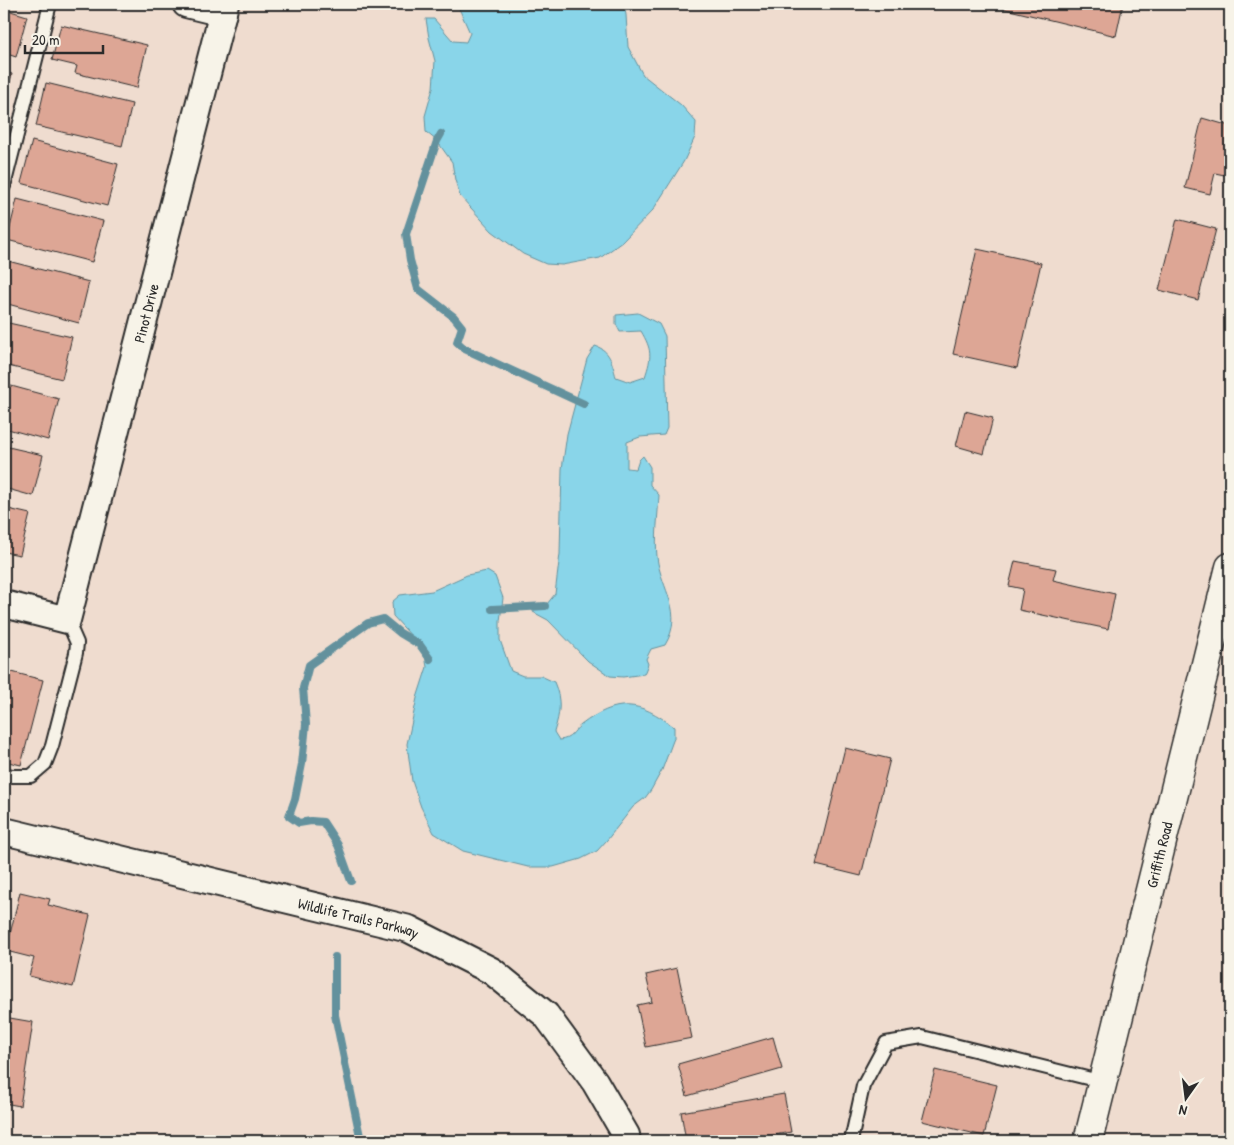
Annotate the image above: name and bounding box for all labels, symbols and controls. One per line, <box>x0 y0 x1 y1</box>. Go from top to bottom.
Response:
scale bar <box>25 22 102 54</box>
text: 20 m <box>32 29 59 50</box>
street label: Pinot Drive <box>128 281 163 345</box>
street label: Griffith Road <box>1141 819 1177 890</box>
street label: Wildlife Trails Parkway <box>296 892 423 943</box>
north arrow <box>1162 1072 1212 1122</box>
text: N <box>1176 1101 1189 1121</box>

